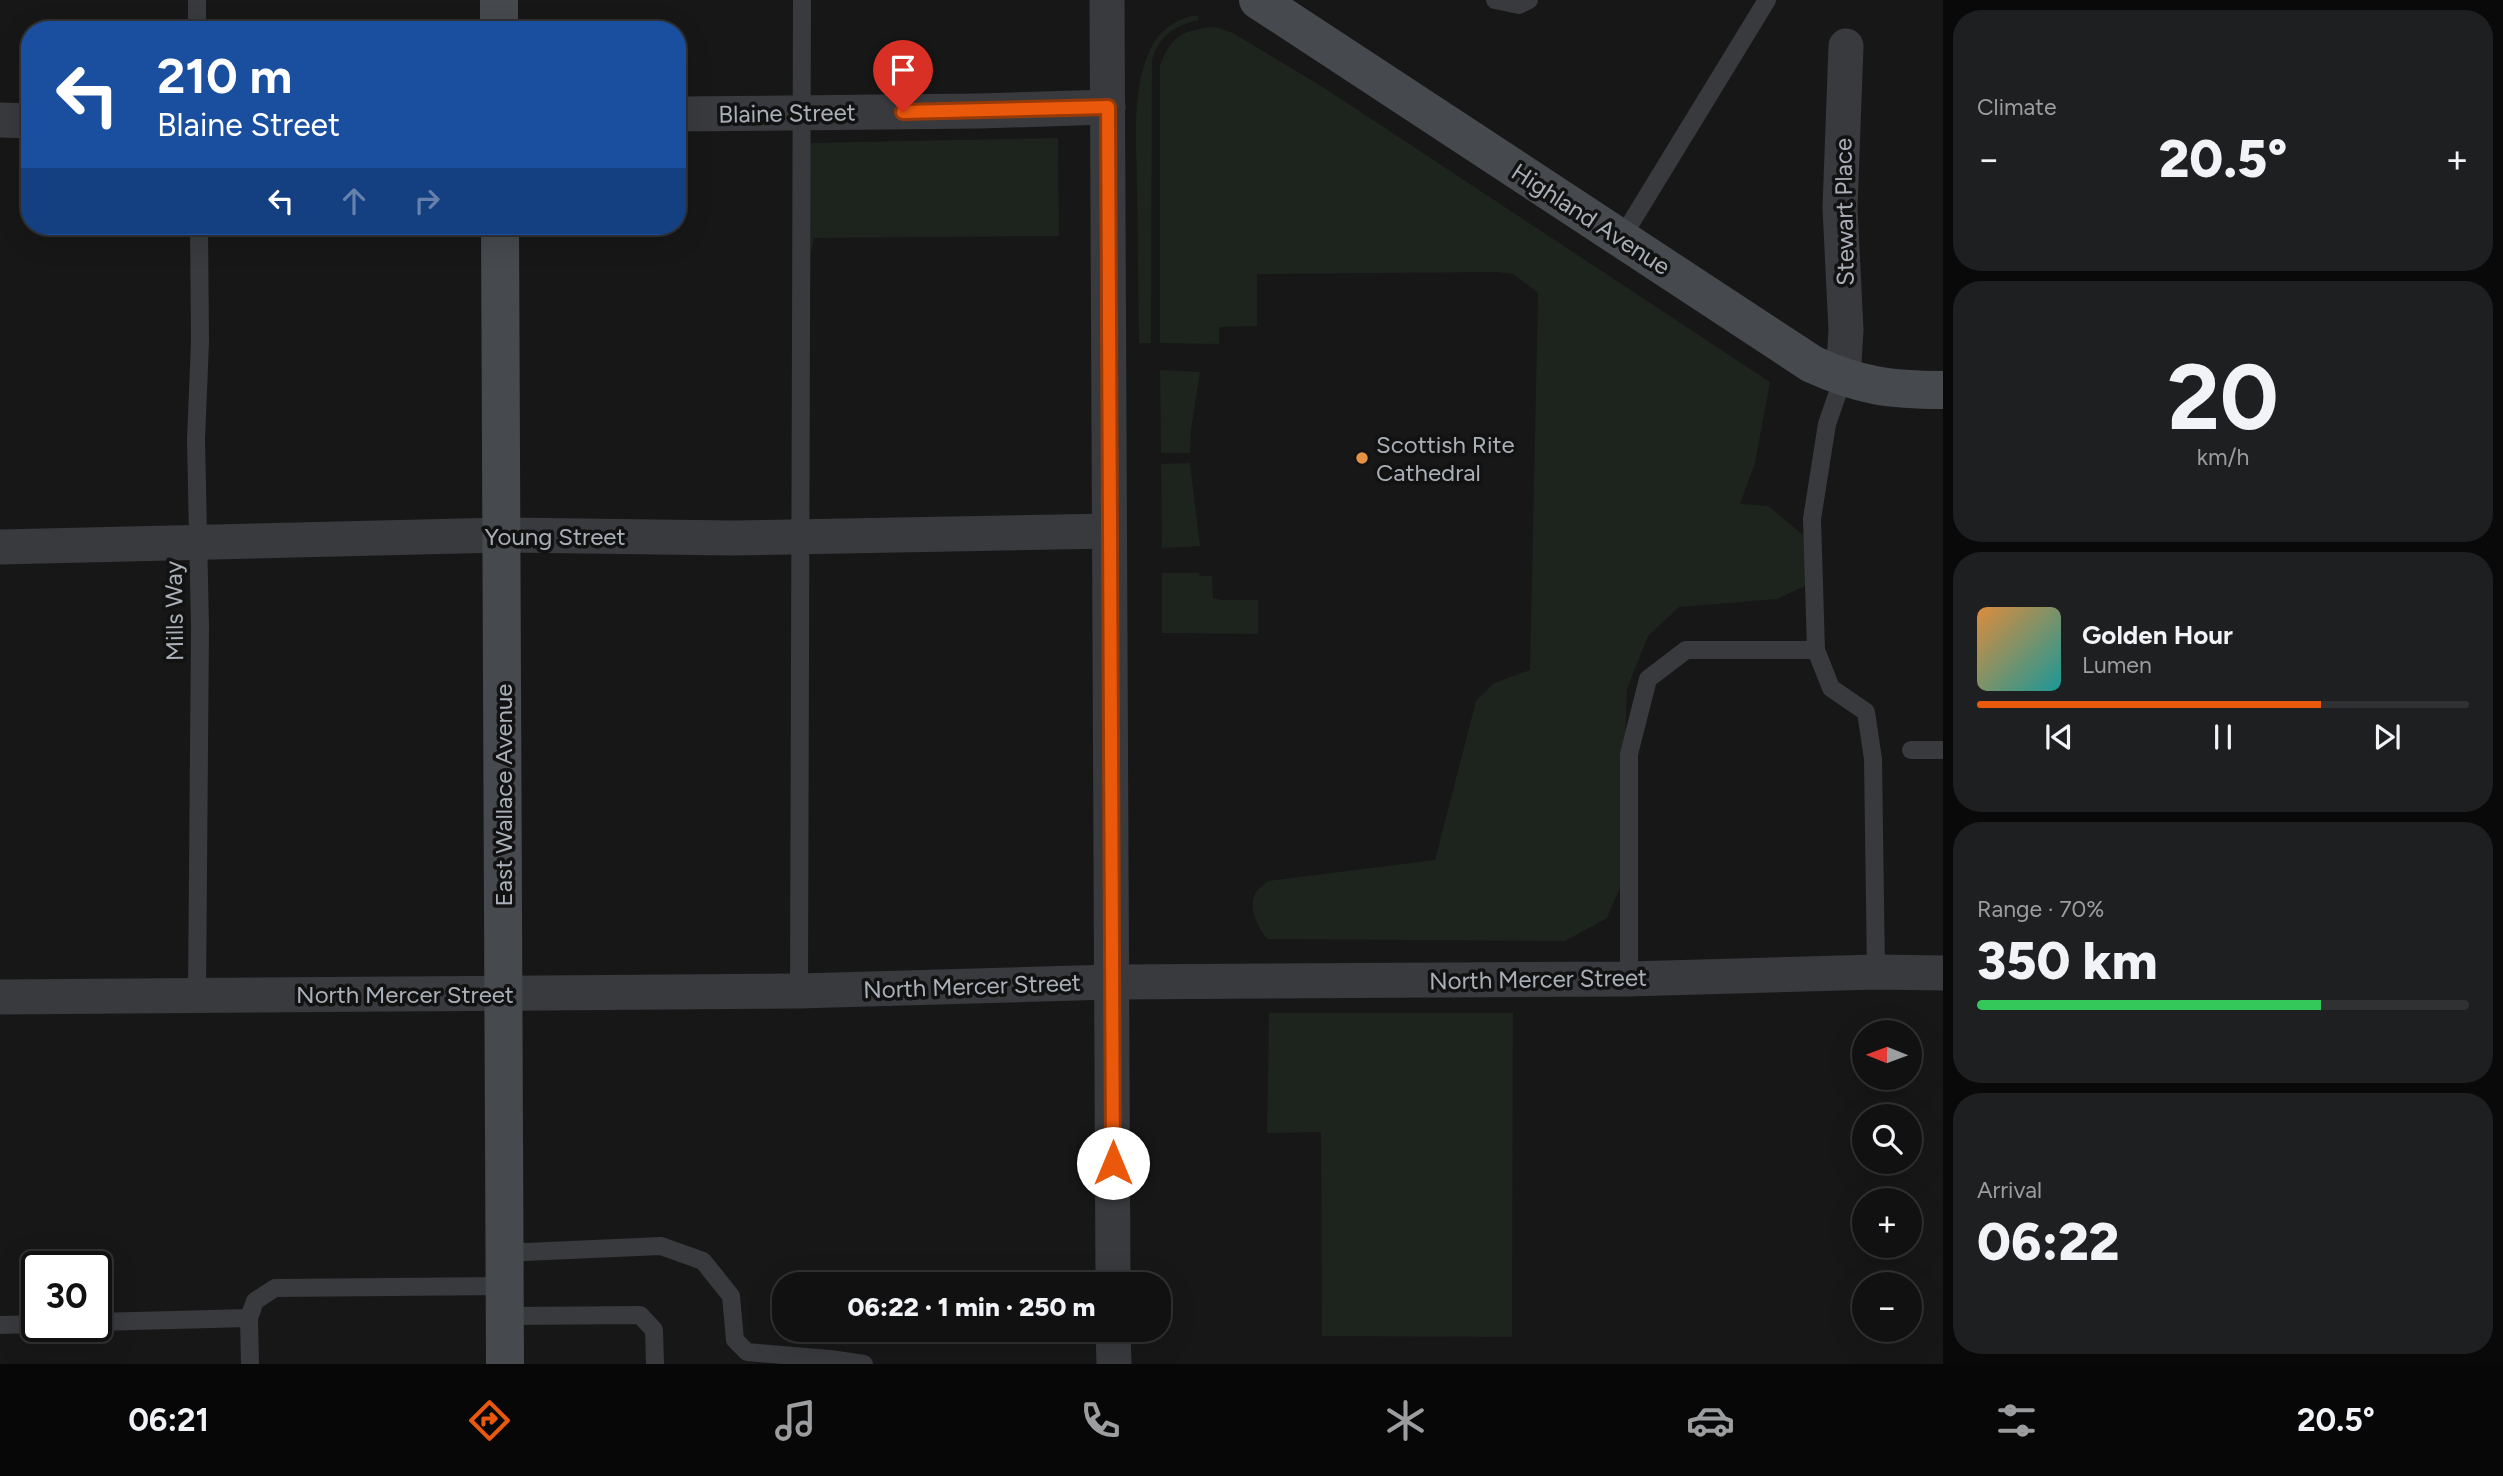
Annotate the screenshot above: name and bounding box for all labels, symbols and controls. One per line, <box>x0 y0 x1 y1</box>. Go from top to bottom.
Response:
pin <box>873 40 933 112</box>
text: 210 m <box>157 46 292 105</box>
icon: left <box>42 49 133 140</box>
icon: arrive <box>884 51 922 89</box>
text: Climate <box>1977 93 2056 121</box>
street label: Blaine Street <box>718 97 856 129</box>
text: Blaine Street <box>157 106 340 144</box>
text: 20.5° <box>2159 128 2287 190</box>
text: − <box>1977 136 2001 182</box>
text: + <box>2445 136 2469 182</box>
street label: Stewart Place <box>1828 138 1860 286</box>
street label: Highland Avenue <box>1506 157 1676 281</box>
icon: left <box>262 182 300 220</box>
icon: ahead <box>335 182 373 220</box>
icon: right <box>408 182 446 220</box>
text: 20 <box>2167 343 2279 452</box>
place label: Scottish Rite Cathedral <box>1376 430 1515 487</box>
text: km/h <box>2197 443 2249 471</box>
marker: Scottish Rite Cathedral <box>1354 450 1370 466</box>
street label: Young Street <box>485 522 625 551</box>
street label: Mills Way <box>159 560 189 661</box>
text: Golden Hour <box>2082 619 2233 651</box>
text: Lumen <box>2082 651 2152 679</box>
street label: East Wallace Avenue <box>489 684 518 906</box>
icon: previous <box>2040 718 2078 756</box>
icon: pause <box>2204 718 2242 756</box>
icon: next <box>2368 718 2406 756</box>
text: Range · 70% <box>1977 895 2104 923</box>
text: 350 km <box>1977 930 2158 992</box>
street label: North Mercer Street <box>1429 963 1647 995</box>
street label: North Mercer Street <box>863 968 1081 1004</box>
street label: North Mercer Street <box>296 980 514 1009</box>
north arrow <box>1852 1020 1922 1090</box>
map controls <box>1852 1020 1922 1342</box>
button: search <box>1852 1104 1922 1174</box>
position arrow <box>1076 1126 1150 1200</box>
text: Arrival <box>1977 1176 2042 1204</box>
button: + <box>1852 1188 1922 1258</box>
text: 06:22 <box>1977 1211 2119 1273</box>
speed limit sign: 30 <box>21 1251 112 1342</box>
button: − <box>1852 1272 1922 1342</box>
text: 06:22 · 1 min · 250 m <box>848 1291 1095 1323</box>
icon: directions <box>465 1396 514 1445</box>
icon: music <box>771 1396 820 1445</box>
icon: phone <box>1076 1396 1125 1445</box>
icon: climate <box>1381 1396 1430 1445</box>
icon: car <box>1686 1396 1735 1445</box>
icon: filters <box>1992 1396 2041 1445</box>
text: 06:21 <box>128 1401 209 1439</box>
text: 20.5° <box>2297 1401 2375 1439</box>

